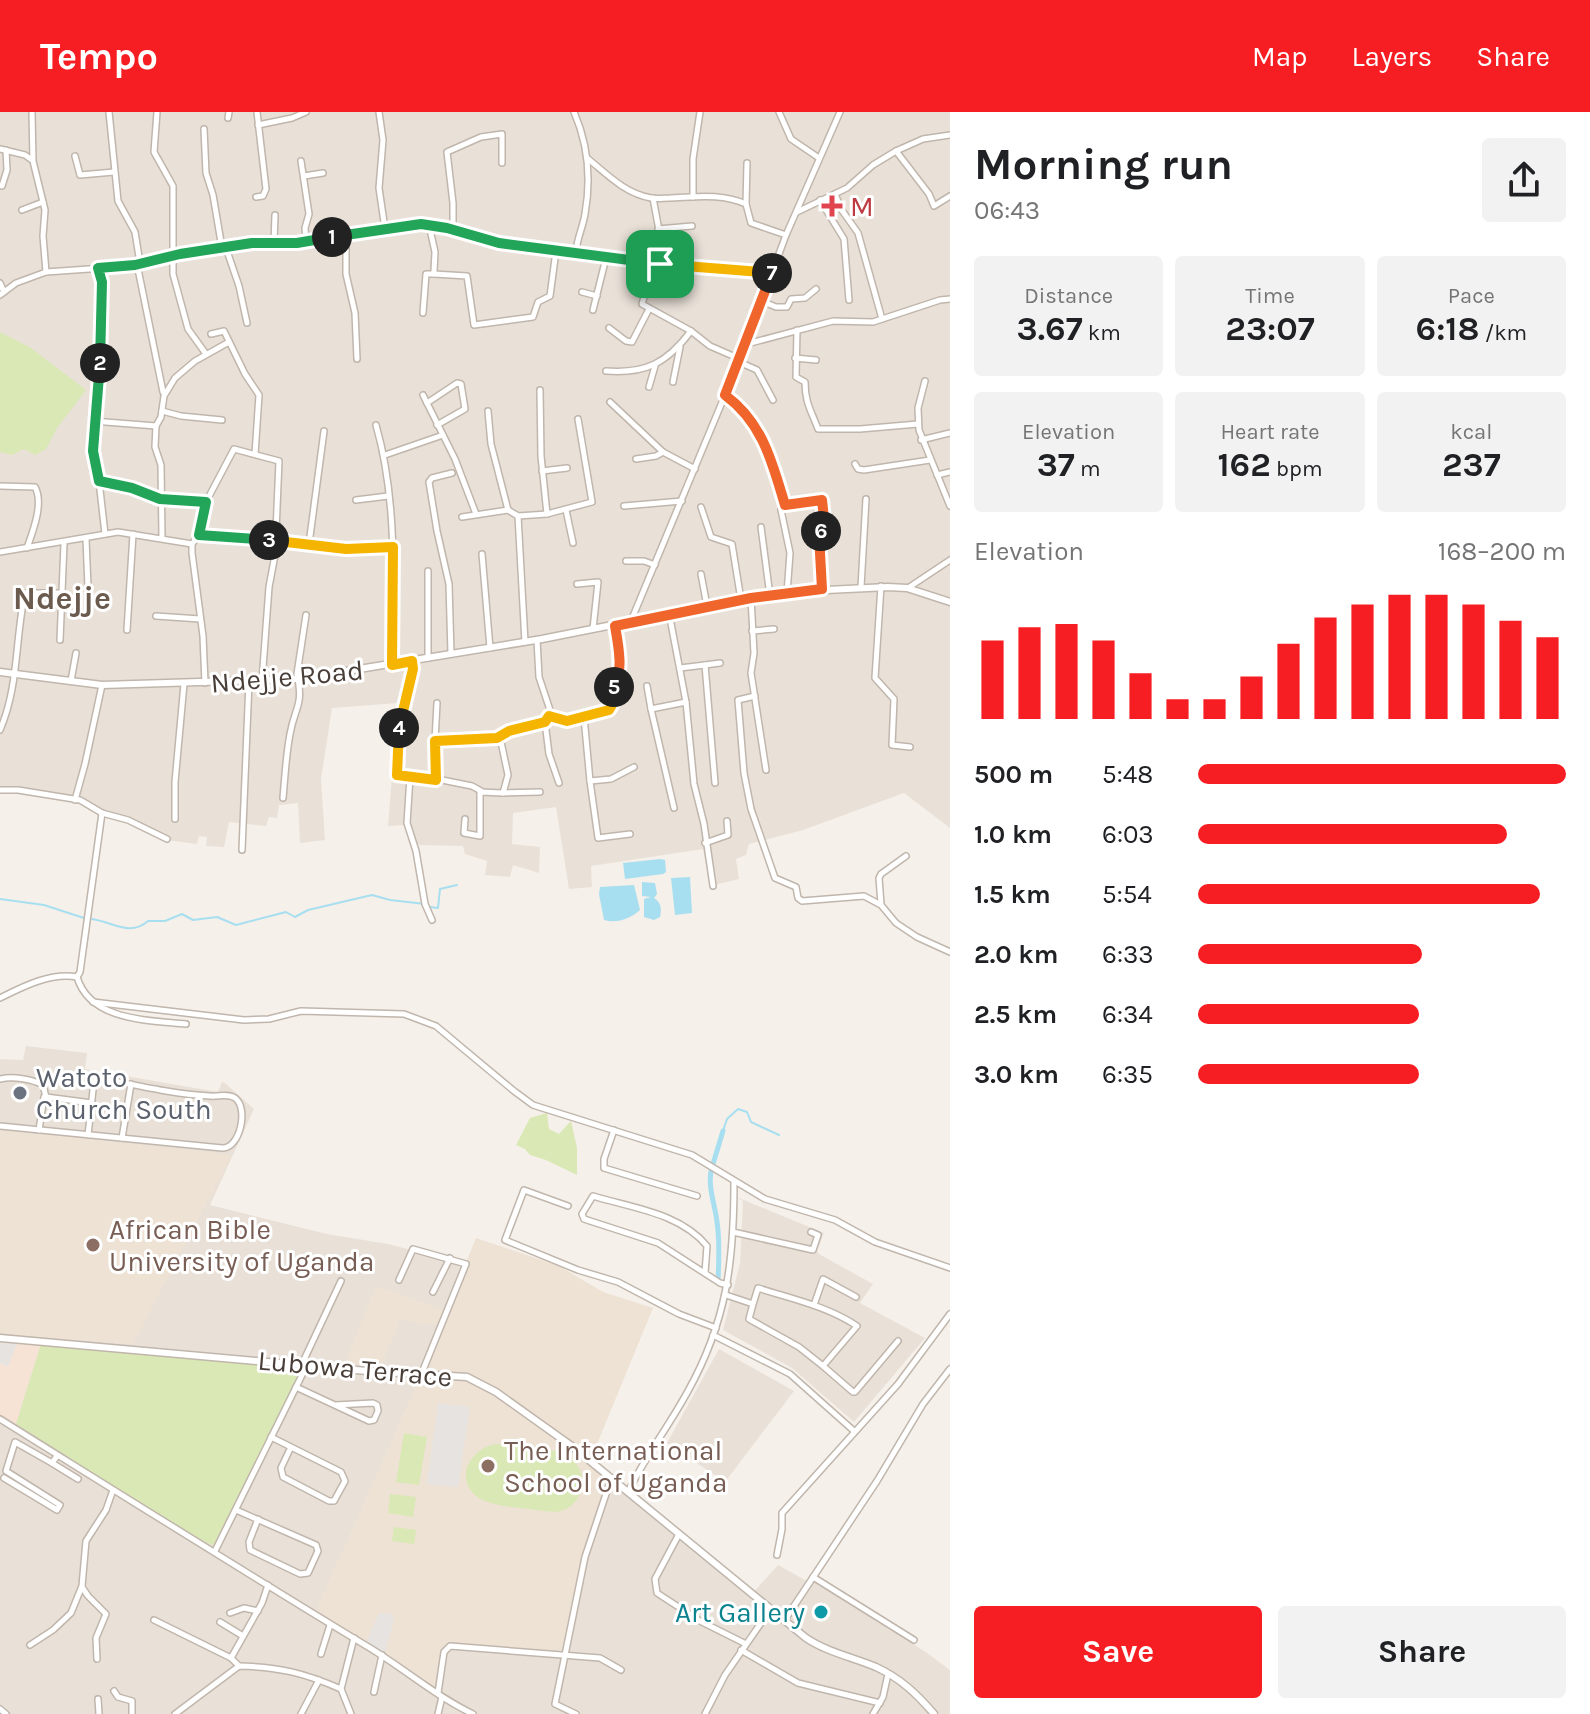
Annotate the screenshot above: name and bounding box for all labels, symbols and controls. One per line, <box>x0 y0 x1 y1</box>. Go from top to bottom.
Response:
text: Tempo <box>40 34 158 79</box>
text: Map <box>1252 40 1307 73</box>
text: Layers <box>1351 40 1432 73</box>
text: Share <box>1476 40 1550 73</box>
button: share <box>1482 138 1566 222</box>
text: Morning run <box>974 139 1233 190</box>
place label: M <box>850 190 874 223</box>
marker: M <box>821 195 843 217</box>
text: 06:43 <box>974 195 1040 226</box>
pin: 1 <box>312 217 352 257</box>
text: 1 <box>328 224 336 250</box>
pin <box>626 230 694 298</box>
icon: arrive <box>638 242 682 286</box>
pin: 7 <box>752 253 792 293</box>
text: 7 <box>767 260 777 286</box>
text: Distance <box>1024 283 1113 309</box>
text: Time <box>1245 283 1295 309</box>
text: Pace <box>1448 283 1495 309</box>
text: 3.67 <box>1017 309 1083 349</box>
text: 23:07 <box>1225 309 1315 349</box>
text: 6:18 <box>1416 309 1479 349</box>
text: km <box>1083 320 1121 346</box>
text: /km <box>1479 320 1527 346</box>
pin: 2 <box>80 343 120 383</box>
text: 2 <box>93 350 107 376</box>
text: Elevation <box>1022 419 1115 445</box>
text: Heart rate <box>1220 419 1320 445</box>
text: kcal <box>1450 419 1492 445</box>
text: 37 <box>1037 445 1075 485</box>
text: 162 <box>1217 445 1271 485</box>
text: 237 <box>1442 445 1501 485</box>
text: m <box>1075 456 1101 482</box>
text: bpm <box>1271 456 1323 482</box>
pin: 6 <box>801 511 841 551</box>
text: 6 <box>814 518 828 544</box>
pin: 3 <box>249 520 289 560</box>
text: 3 <box>262 527 276 553</box>
text: Elevation <box>974 536 1084 567</box>
text: 168–200 m <box>1438 536 1566 567</box>
district label: Ndejje <box>13 580 111 617</box>
street label: Ndejje Road <box>209 653 365 700</box>
pin: 5 <box>594 667 634 707</box>
text: 5 <box>608 674 620 700</box>
pin: 4 <box>379 708 419 748</box>
text: 4 <box>392 715 406 741</box>
text: 500 m <box>974 759 1053 790</box>
text: 5:48 <box>1102 759 1153 790</box>
text: 1.0 km <box>974 819 1052 850</box>
text: 6:03 <box>1102 819 1154 850</box>
text: 1.5 km <box>974 879 1051 910</box>
text: 5:54 <box>1102 879 1152 910</box>
text: 2.0 km <box>974 939 1058 970</box>
text: 6:33 <box>1102 939 1154 970</box>
text: 2.5 km <box>974 999 1057 1030</box>
text: 6:34 <box>1102 999 1153 1030</box>
text: 3.0 km <box>974 1059 1059 1090</box>
text: 6:35 <box>1102 1059 1153 1090</box>
place label: Watoto Church South <box>36 1061 212 1126</box>
marker: Watoto Church South <box>11 1084 29 1102</box>
place label: African Bible University of Uganda <box>109 1213 374 1278</box>
marker: African Bible University of Uganda <box>84 1236 102 1254</box>
street label: Lubowa Terrace <box>256 1344 454 1393</box>
place label: The International School of Uganda <box>504 1434 727 1499</box>
marker: The International School of Uganda <box>479 1457 497 1475</box>
place label: Art Gallery <box>675 1596 805 1629</box>
marker: Art Gallery <box>812 1603 830 1621</box>
button: Save <box>974 1606 1262 1698</box>
button: Share <box>1278 1606 1566 1698</box>

